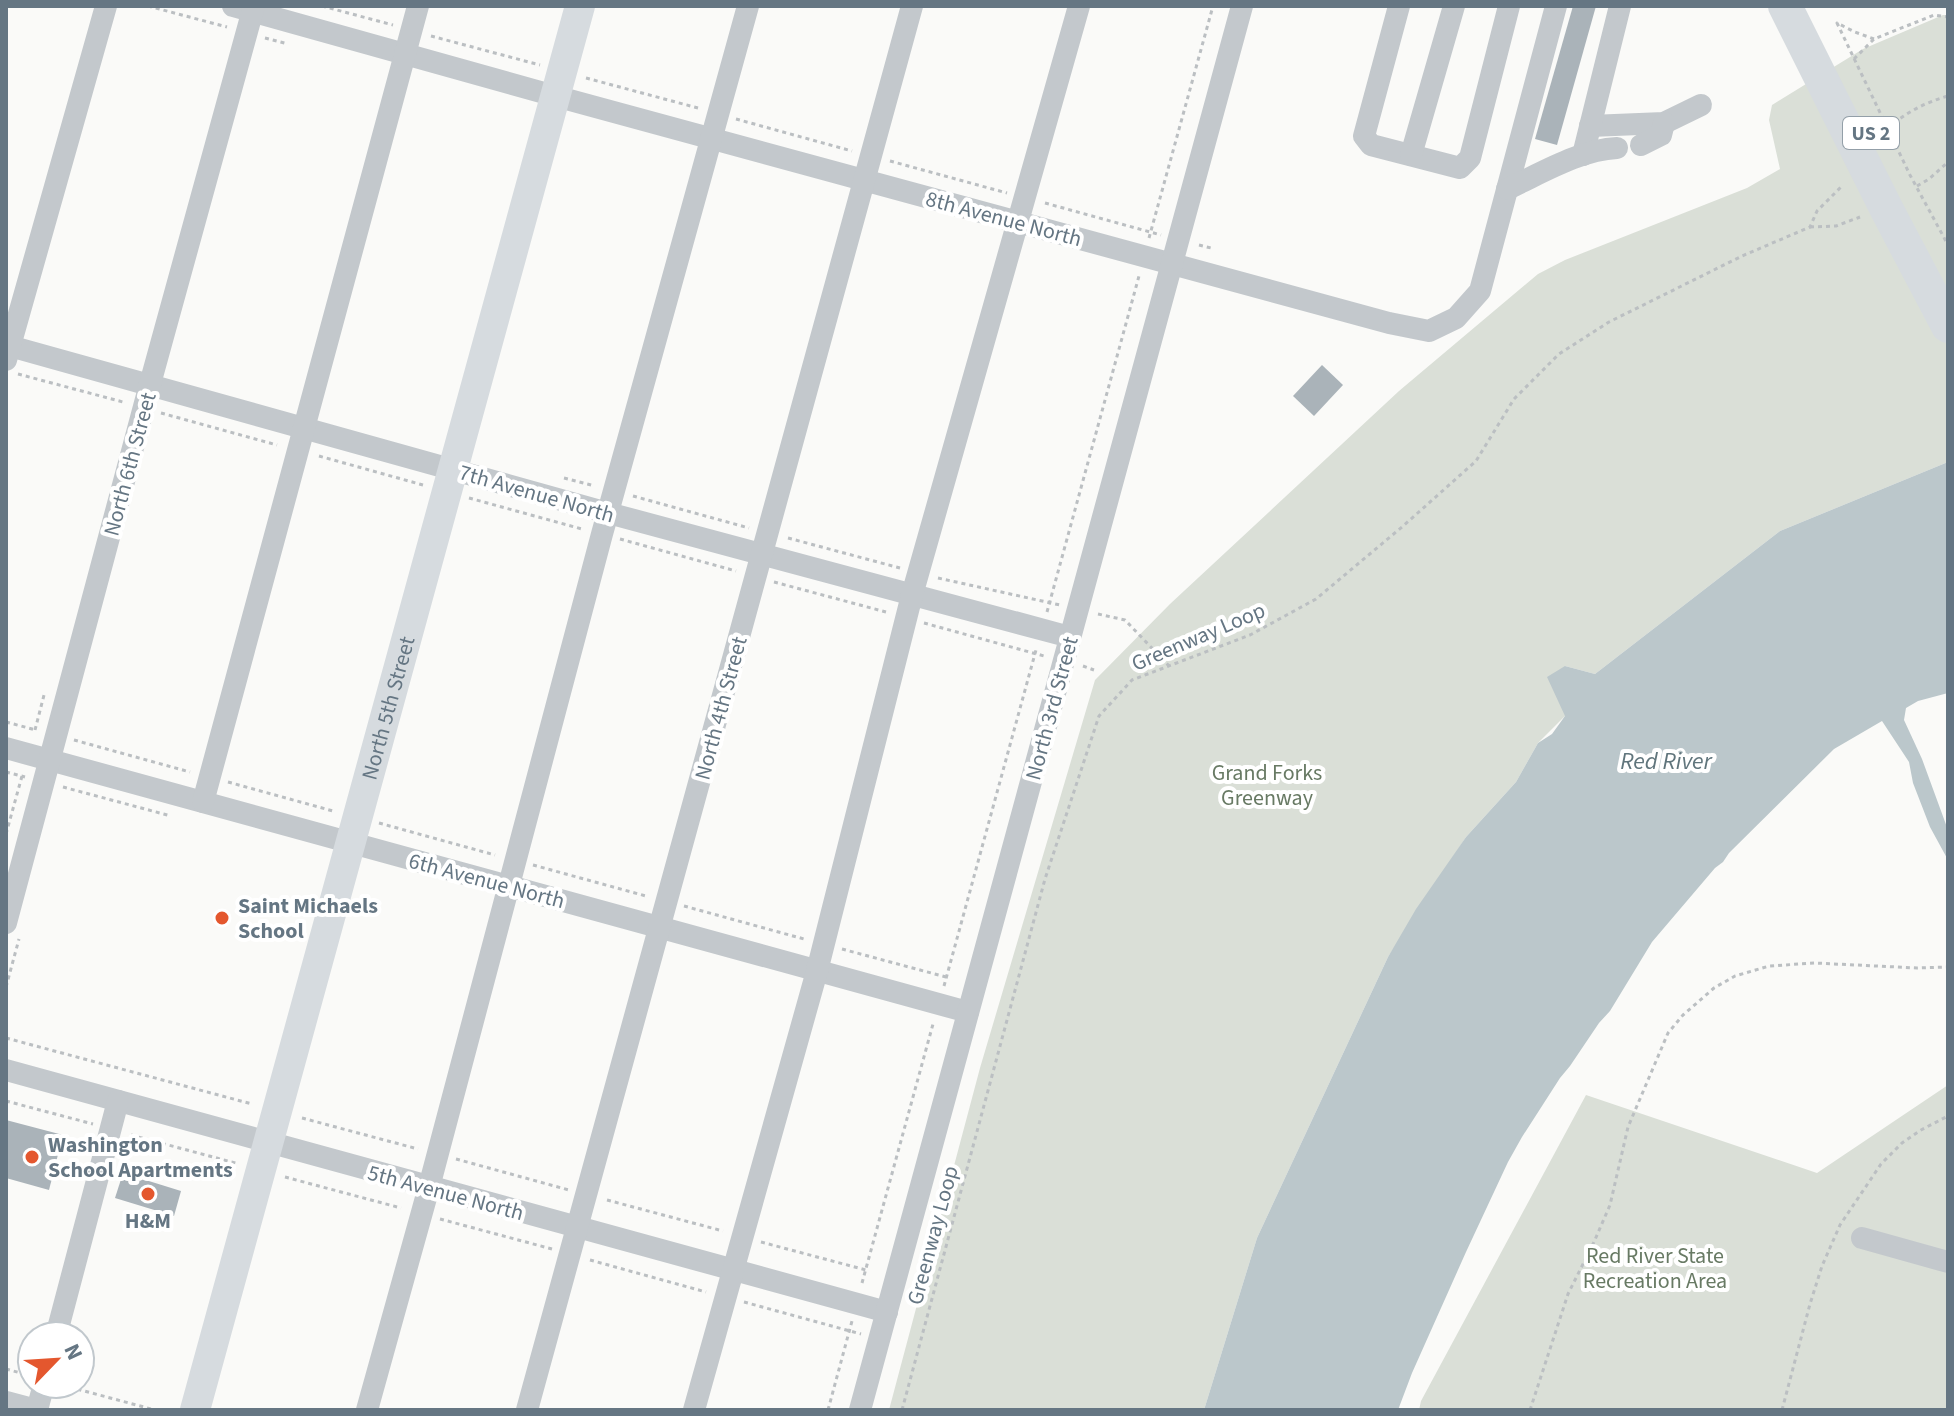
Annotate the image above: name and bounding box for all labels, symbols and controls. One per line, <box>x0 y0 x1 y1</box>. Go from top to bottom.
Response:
road number: US 2 <box>1843 117 1899 149</box>
street label: 8th Avenue North <box>922 183 1085 255</box>
street label: North 6th Street <box>95 388 165 540</box>
street label: 7th Avenue North <box>455 457 618 531</box>
street label: Greenway Loop <box>1126 594 1270 680</box>
street label: North 5th Street <box>354 632 424 784</box>
street label: North 4th Street <box>686 632 756 784</box>
street label: North 3rd Street <box>1017 632 1087 784</box>
water label: Red River <box>1620 744 1714 779</box>
park label: Grand Forks Greenway <box>1212 757 1322 814</box>
street label: 6th Avenue North <box>405 845 568 917</box>
place label: Saint Michaels School <box>238 890 378 947</box>
marker: Saint Michaels School <box>213 909 231 927</box>
place label: Washington School Apartments <box>48 1129 233 1186</box>
marker: Washington School Apartments <box>23 1148 41 1166</box>
street label: 5th Avenue North <box>364 1157 527 1229</box>
street label: Greenway Loop <box>899 1162 967 1308</box>
marker: H&M <box>139 1185 157 1203</box>
place label: H&M <box>125 1205 171 1237</box>
park label: Red River State Recreation Area <box>1583 1240 1727 1297</box>
north arrow <box>16 1320 96 1400</box>
text: N <box>56 1339 91 1365</box>

